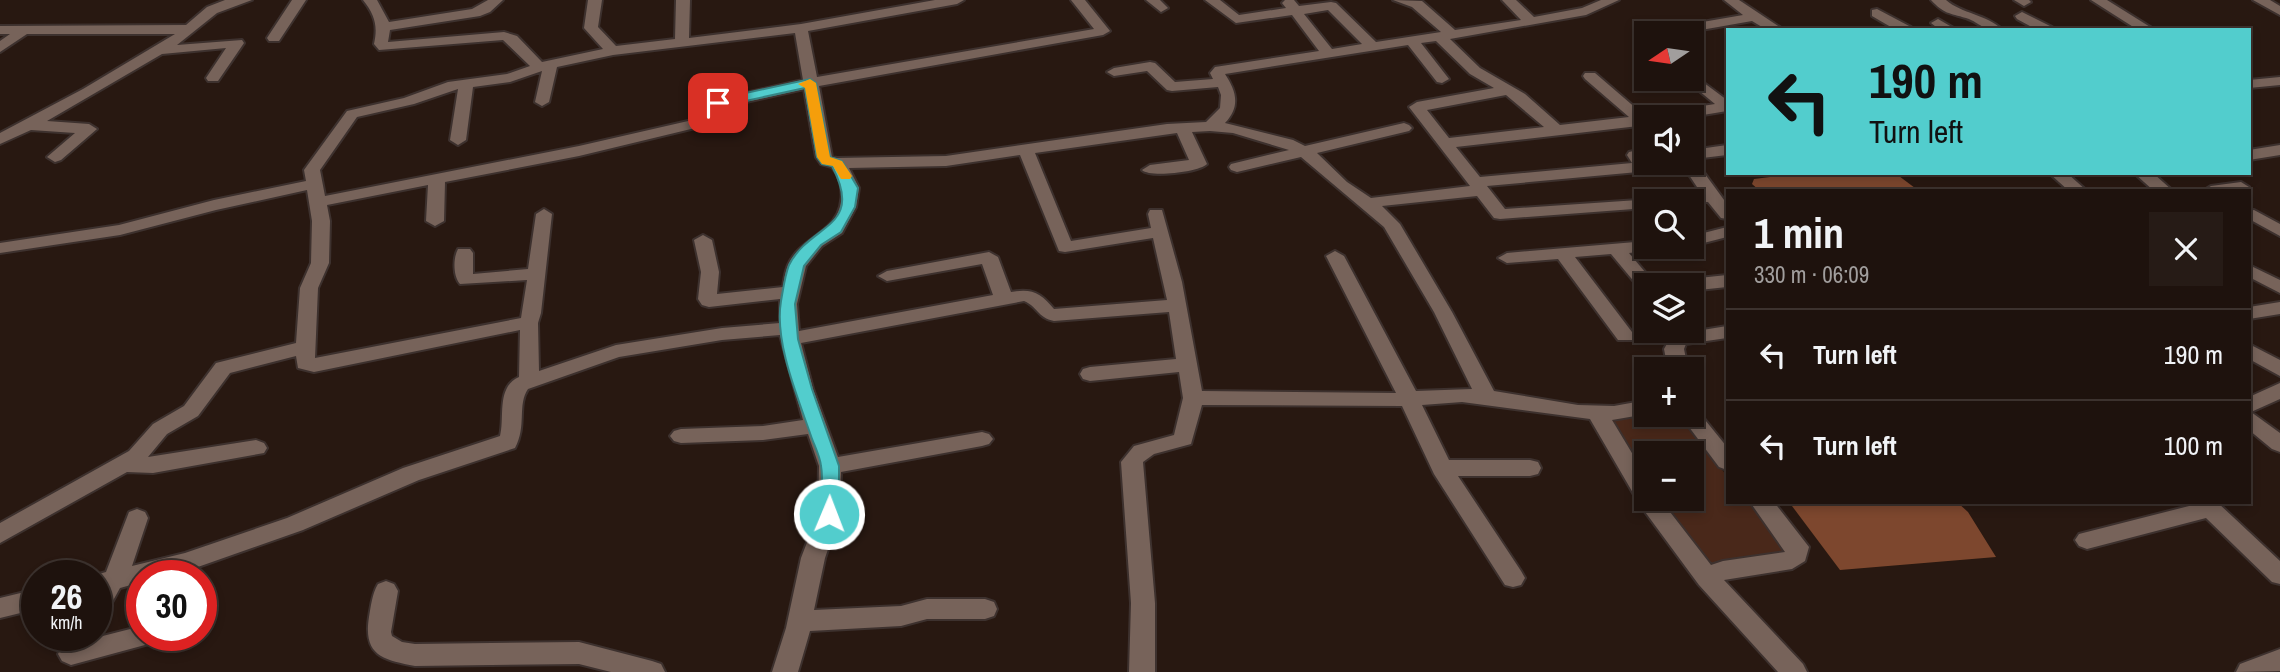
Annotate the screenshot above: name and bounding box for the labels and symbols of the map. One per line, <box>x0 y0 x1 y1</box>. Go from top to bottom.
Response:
north arrow <box>1634 21 1704 91</box>
pin <box>688 73 748 133</box>
position arrow <box>792 477 866 551</box>
speed limit sign: 30 <box>126 560 217 651</box>

